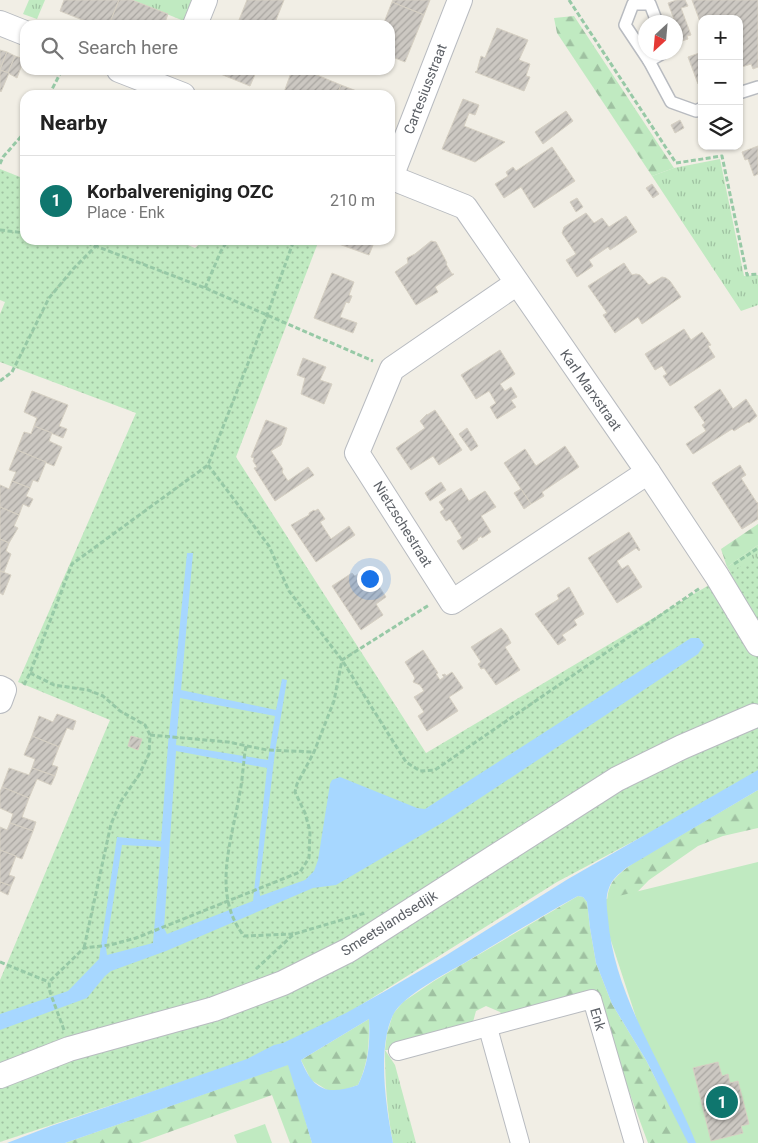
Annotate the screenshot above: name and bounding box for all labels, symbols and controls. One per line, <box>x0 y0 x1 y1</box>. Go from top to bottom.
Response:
north arrow <box>638 15 683 60</box>
map controls <box>698 15 743 150</box>
button: + <box>698 15 743 60</box>
search box <box>20 20 395 75</box>
icon: search <box>38 34 66 62</box>
text: Search here <box>78 36 178 59</box>
street label: Cartesiusstraat <box>400 41 450 136</box>
button: − <box>698 60 743 105</box>
button: layers <box>698 105 743 150</box>
text: Nearby <box>40 111 107 135</box>
text: Korbalvereniging OZC <box>87 180 274 203</box>
text: 1 <box>51 191 61 210</box>
text: 210 m <box>330 191 375 210</box>
text: Place · Enk <box>87 203 165 222</box>
street label: Karl Marxstraat <box>557 346 625 434</box>
street label: Nietzschestraat <box>370 478 436 570</box>
your location <box>357 566 383 592</box>
street label: Smeetslandsedijk <box>338 887 441 959</box>
street label: Enk <box>587 1006 609 1033</box>
pin: 1 <box>706 1083 738 1121</box>

